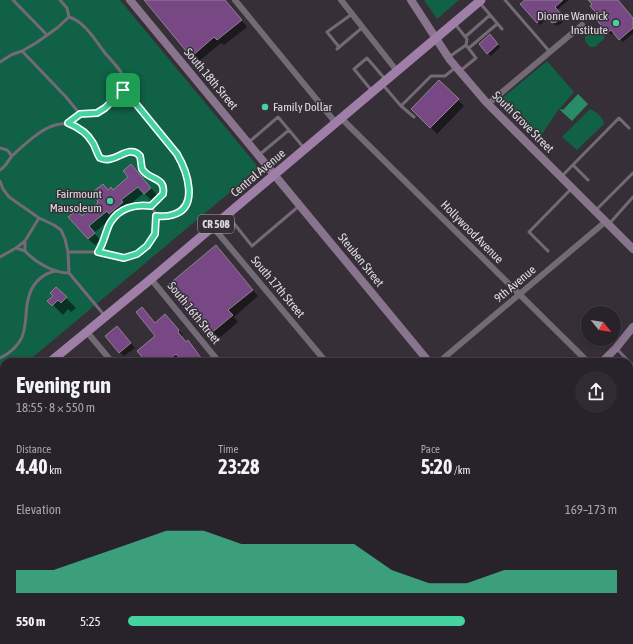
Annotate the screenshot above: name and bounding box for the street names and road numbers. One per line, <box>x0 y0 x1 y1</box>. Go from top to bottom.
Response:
street label: South 18th Street <box>181 45 241 113</box>
street label: South Grove Street <box>489 88 557 156</box>
street label: Central Avenue <box>228 146 288 200</box>
street label: Hollywood Avenue <box>438 198 506 266</box>
road number: CR 508 <box>198 215 234 233</box>
street label: Steuben Street <box>335 231 387 290</box>
street label: South 17th Street <box>248 253 308 321</box>
street label: 9th Avenue <box>491 263 539 305</box>
street label: South 16th Street <box>165 279 224 347</box>

